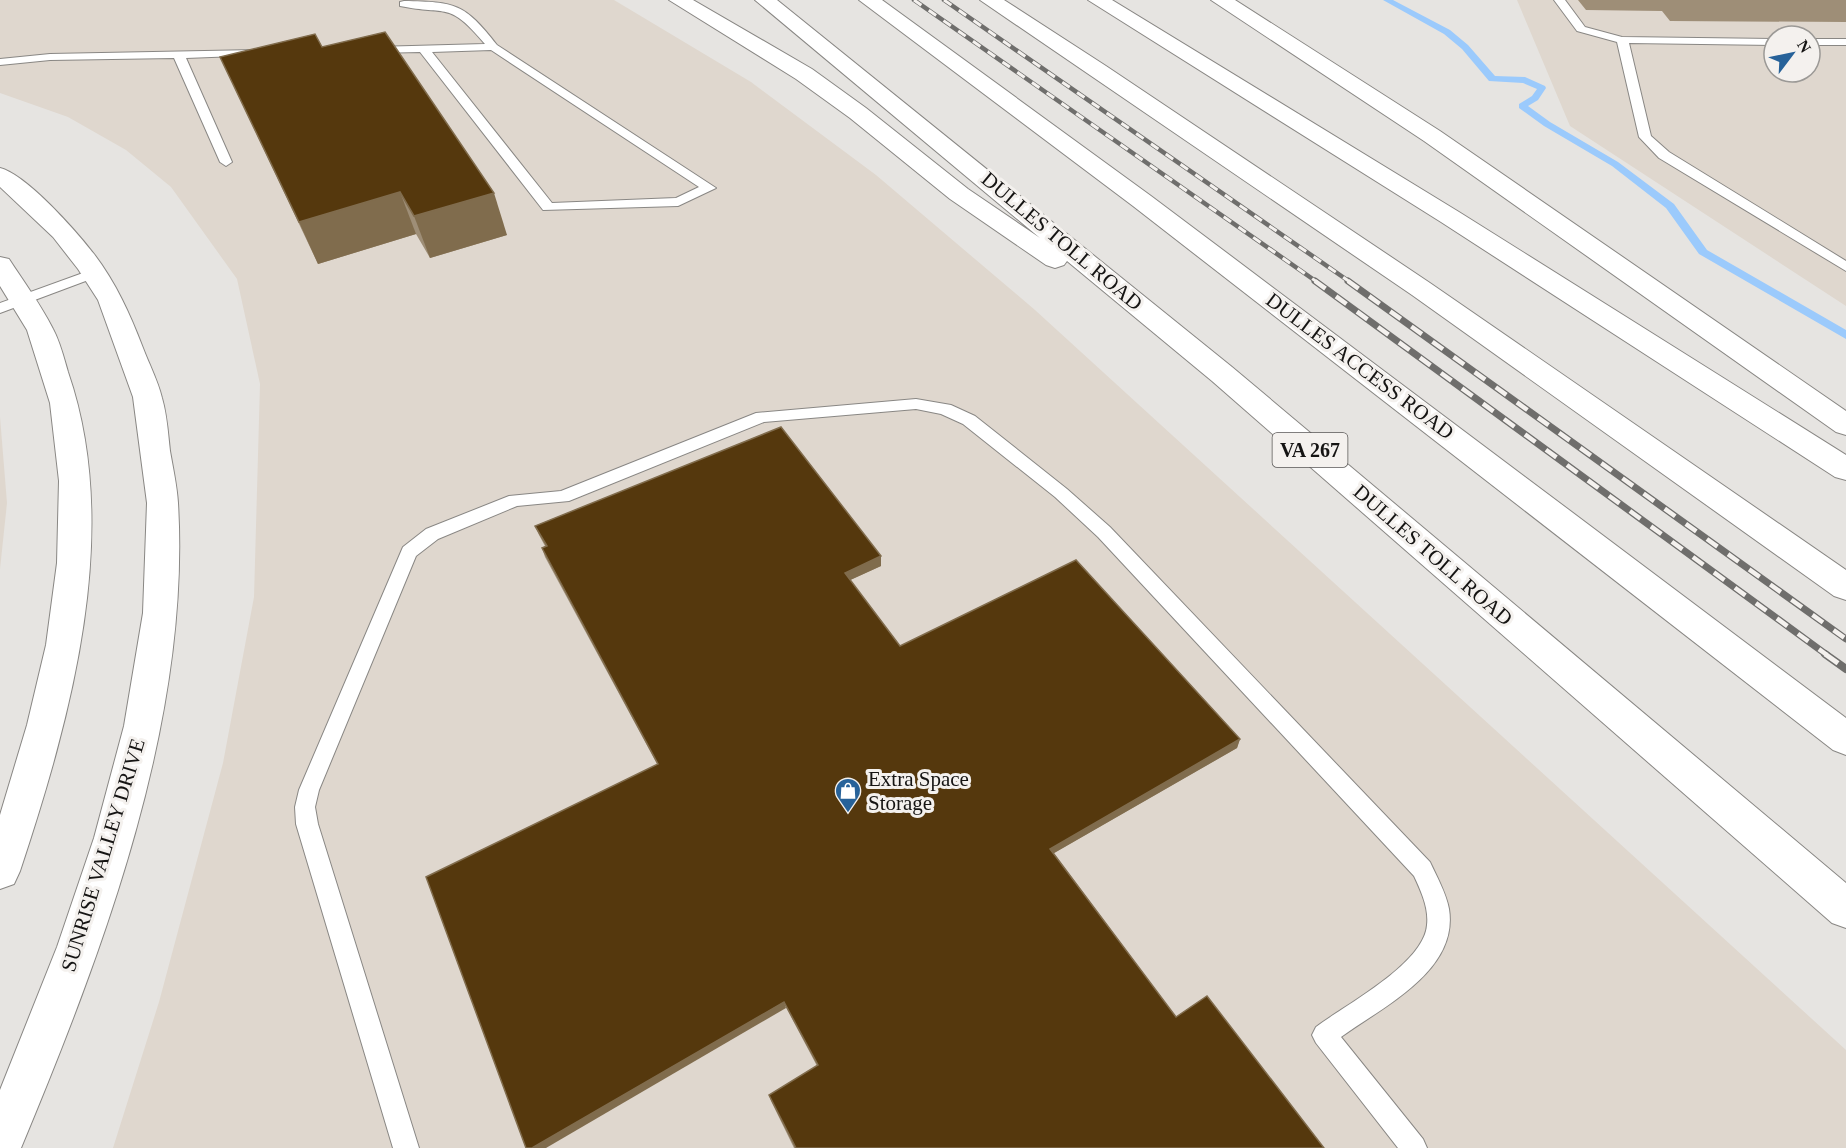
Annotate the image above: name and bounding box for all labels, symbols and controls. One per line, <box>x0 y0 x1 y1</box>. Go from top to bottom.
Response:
north arrow <box>1762 24 1822 84</box>
text: N <box>1794 37 1815 56</box>
street label: DULLES TOLL ROAD <box>977 167 1147 315</box>
street label: DULLES ACCESS ROAD <box>1261 288 1459 444</box>
road number: VA 267 <box>1272 433 1348 467</box>
street label: DULLES TOLL ROAD <box>1349 479 1517 631</box>
street label: SUNRISE VALLEY DRIVE <box>56 736 150 974</box>
place label: Extra Space Storage <box>868 767 969 815</box>
shop icon: Extra Space Storage <box>833 776 863 814</box>

